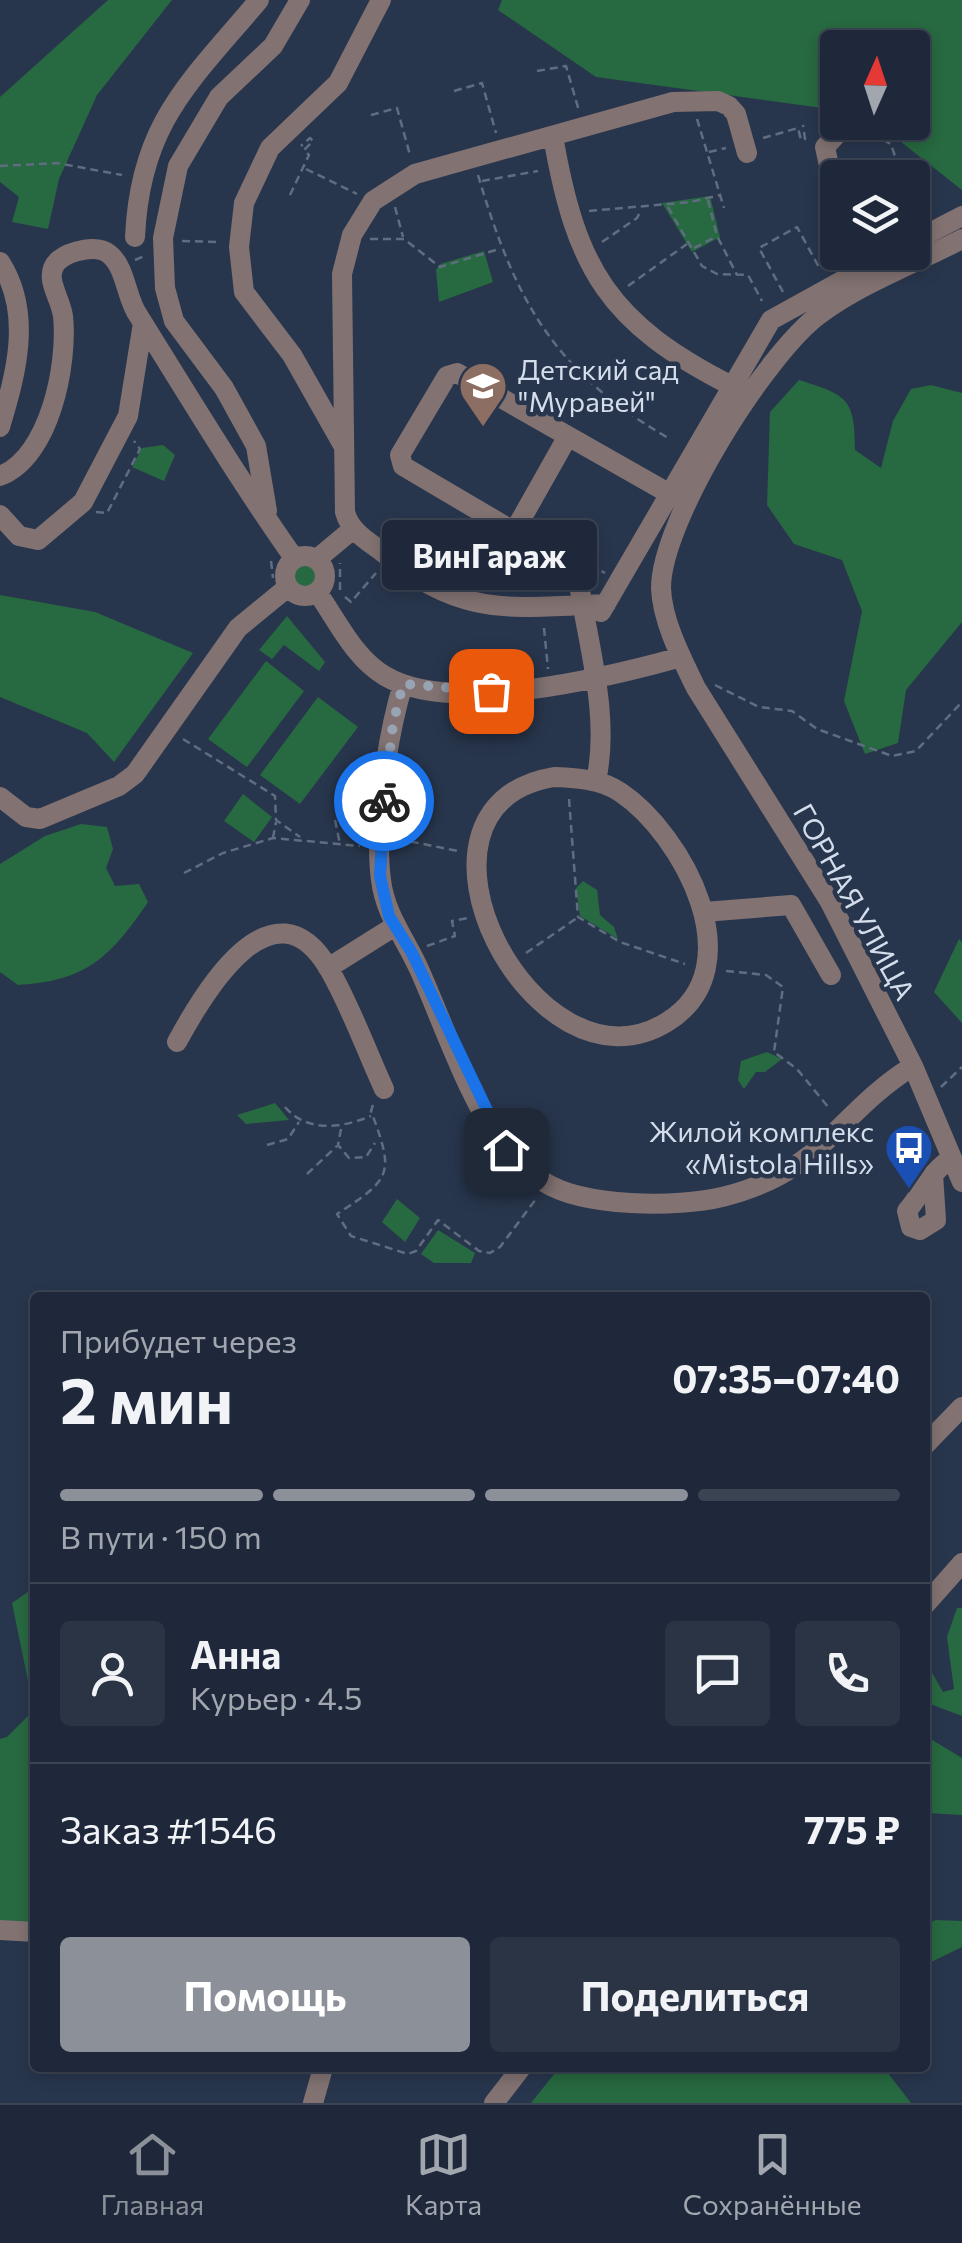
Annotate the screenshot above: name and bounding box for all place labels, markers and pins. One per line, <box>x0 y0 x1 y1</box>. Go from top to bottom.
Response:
place label: Детский сад "Муравей" <box>518 352 679 418</box>
school or university icon: Детский сад "Муравей" <box>457 360 509 428</box>
callout: ВинГараж <box>384 521 598 591</box>
pin <box>449 649 534 734</box>
pin <box>464 1108 549 1193</box>
place label: Жилой комплекс «Mistola Hills» <box>649 1114 874 1180</box>
bus stop icon: Жилой комплекс «Mistola Hills» <box>883 1122 935 1190</box>

